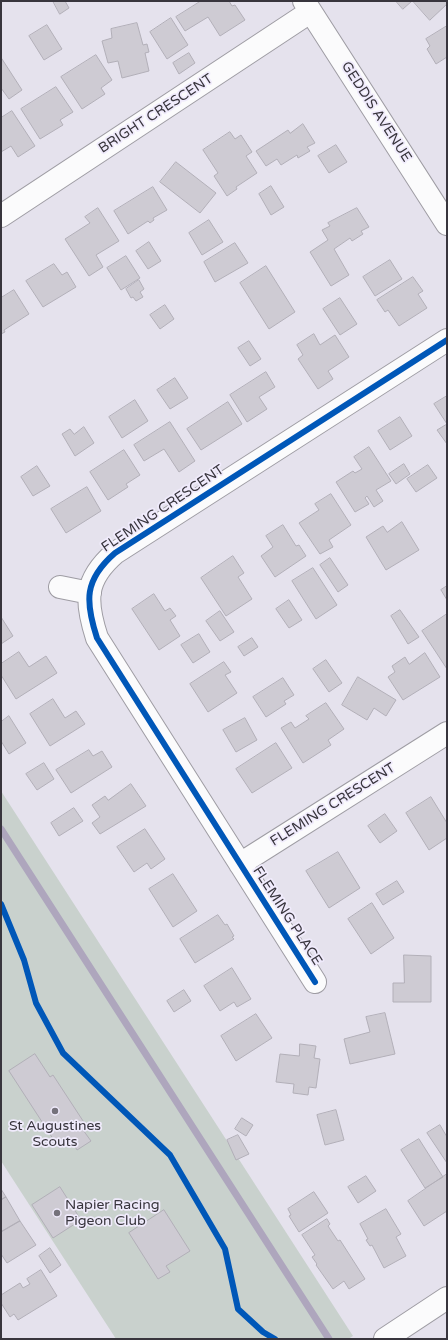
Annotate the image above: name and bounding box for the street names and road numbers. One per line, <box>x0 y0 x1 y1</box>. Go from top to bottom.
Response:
street label: GEDDIS AVENUE <box>337 59 415 165</box>
street label: BRIGHT CRESCENT <box>96 71 216 157</box>
street label: FLEMING CRESCENT <box>99 462 227 556</box>
street label: FLEMING CRESCENT <box>267 760 399 850</box>
street label: FLEMING PLACE <box>249 863 325 969</box>

